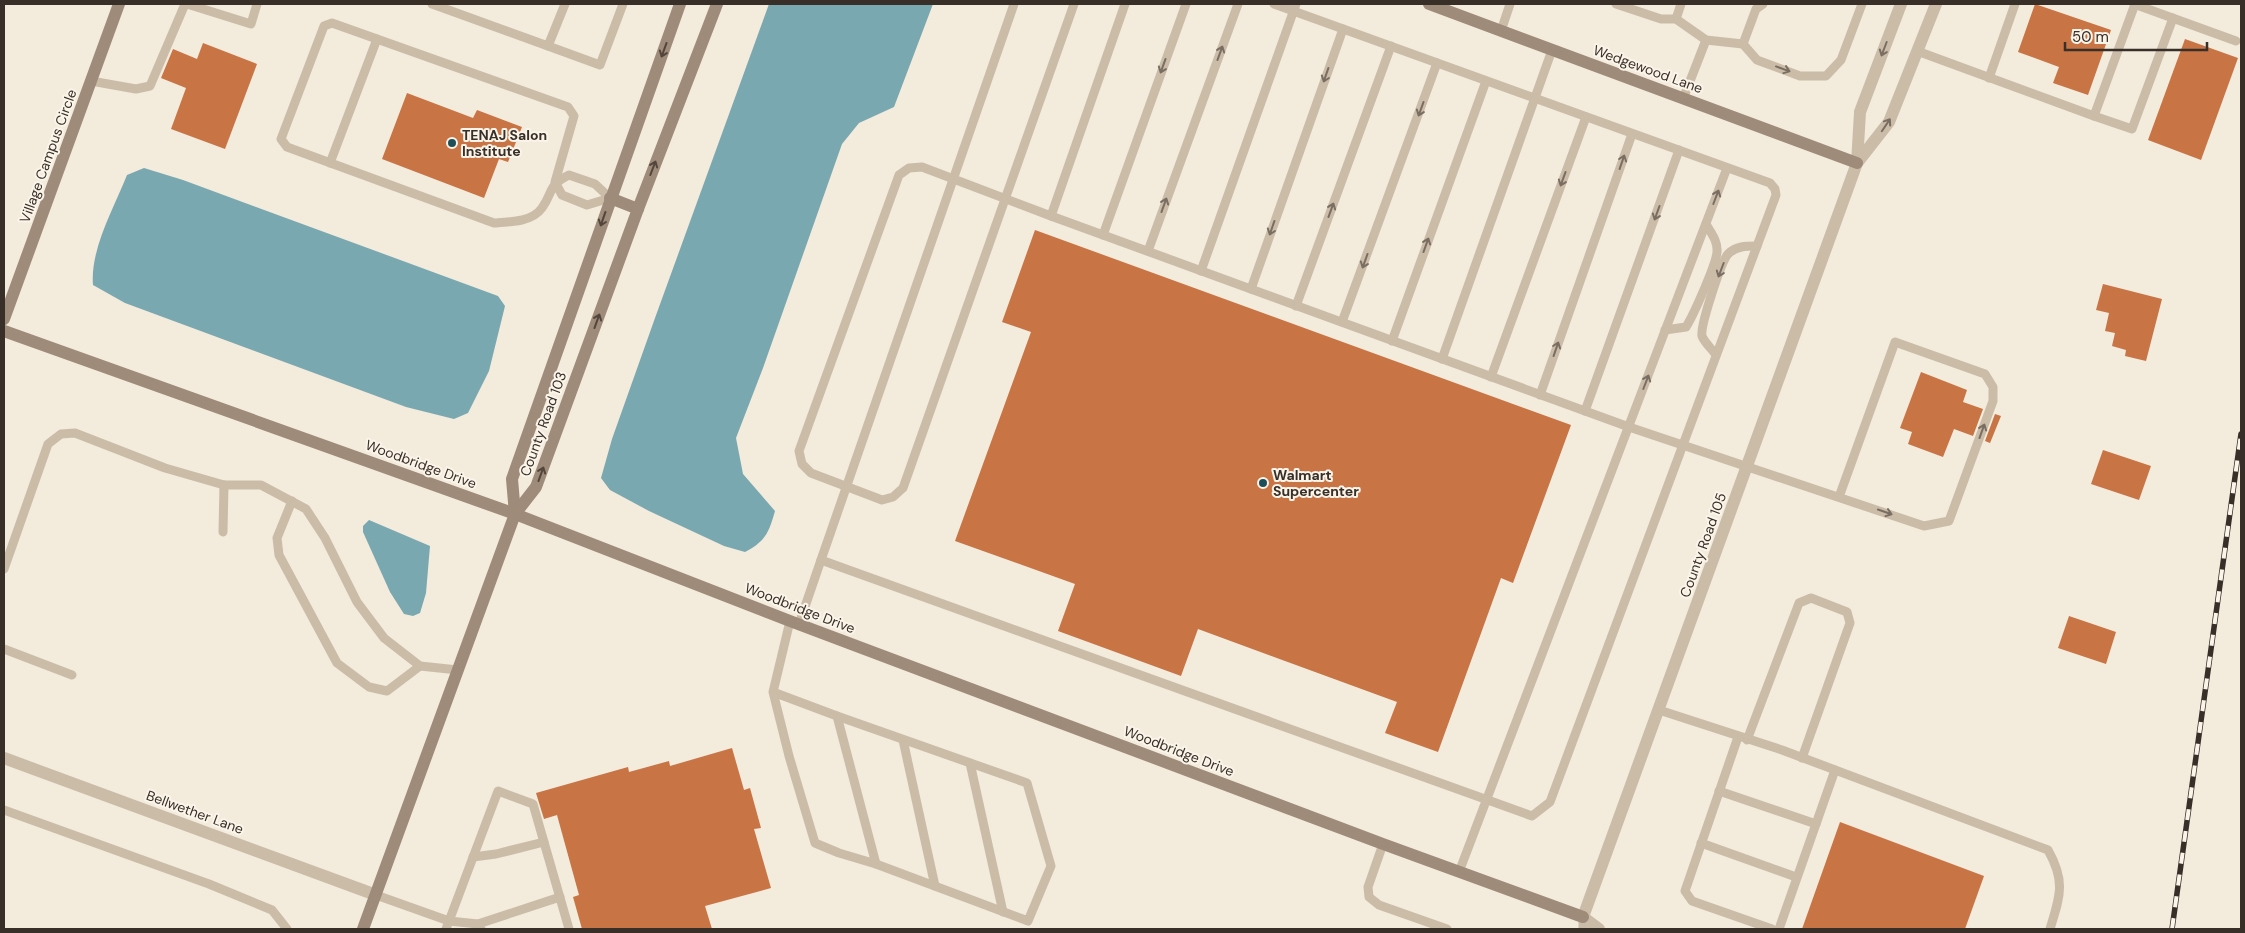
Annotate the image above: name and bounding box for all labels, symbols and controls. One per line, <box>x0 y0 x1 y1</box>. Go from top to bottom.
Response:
scale bar <box>2065 20 2208 52</box>
text: 50 m <box>2072 27 2109 47</box>
one-way arrow <box>659 41 668 57</box>
street label: Wedgewood Lane <box>1591 41 1705 97</box>
one-way arrow <box>1879 41 1888 56</box>
one-way arrow <box>1216 46 1225 61</box>
one-way arrow <box>1158 58 1168 74</box>
one-way arrow <box>1774 65 1790 74</box>
one-way arrow <box>1321 66 1331 82</box>
street label: Village Campus Circle <box>15 87 81 225</box>
one-way arrow <box>1416 100 1425 116</box>
one-way arrow <box>1881 118 1892 132</box>
place label: TENAJ Salon Institute <box>462 126 547 160</box>
marker: TENAJ Salon Institute <box>446 137 458 149</box>
one-way arrow <box>1618 155 1627 171</box>
one-way arrow <box>649 161 658 177</box>
one-way arrow <box>1558 171 1567 186</box>
one-way arrow <box>1712 190 1721 205</box>
one-way arrow <box>1160 198 1169 214</box>
one-way arrow <box>1327 203 1336 219</box>
one-way arrow <box>1651 204 1661 220</box>
one-way arrow <box>598 211 607 226</box>
one-way arrow <box>1267 220 1276 235</box>
one-way arrow <box>1422 238 1431 254</box>
one-way arrow <box>1360 253 1369 268</box>
one-way arrow <box>1716 262 1725 277</box>
one-way arrow <box>593 314 602 329</box>
one-way arrow <box>1552 341 1561 357</box>
street label: County Road 103 <box>516 369 570 479</box>
one-way arrow <box>1642 375 1651 390</box>
one-way arrow <box>1978 424 1987 439</box>
street label: Woodbridge Drive <box>363 436 479 492</box>
one-way arrow <box>537 466 546 482</box>
place label: Walmart Supercenter <box>1273 466 1359 500</box>
marker: Walmart Supercenter <box>1257 477 1269 489</box>
street label: County Road 105 <box>1676 490 1730 600</box>
one-way arrow <box>1877 508 1893 518</box>
street label: Woodbridge Drive <box>742 579 858 637</box>
street label: Woodbridge Drive <box>1121 722 1237 780</box>
street label: Bellwether Lane <box>144 786 246 838</box>

